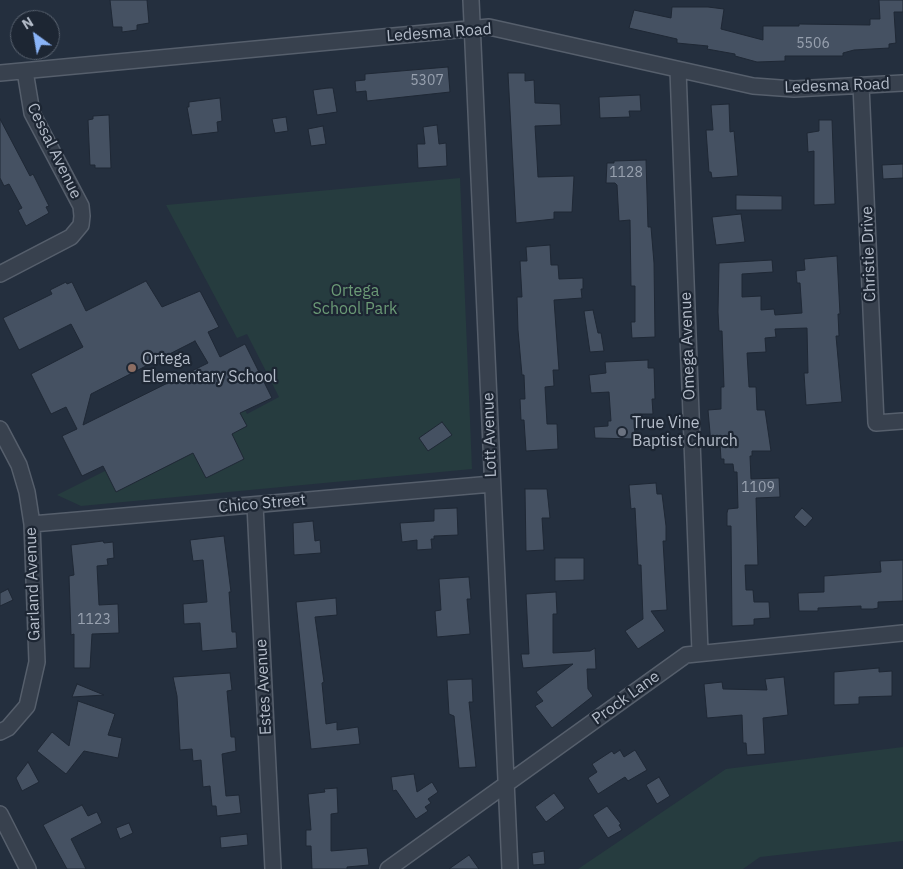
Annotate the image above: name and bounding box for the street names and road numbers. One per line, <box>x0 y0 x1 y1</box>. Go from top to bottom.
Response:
street label: Ledesma Road <box>386 20 492 46</box>
street label: Ledesma Road <box>784 75 890 97</box>
street label: Cessal Avenue <box>23 100 85 202</box>
street label: Christie Drive <box>858 206 880 302</box>
street label: Omega Avenue <box>677 292 699 400</box>
street label: Lott Avenue <box>479 392 501 478</box>
street label: Chico Street <box>218 491 306 517</box>
street label: Garland Avenue <box>21 527 45 641</box>
street label: Estes Avenue <box>252 638 276 736</box>
street label: Prock Lane <box>588 667 664 729</box>

